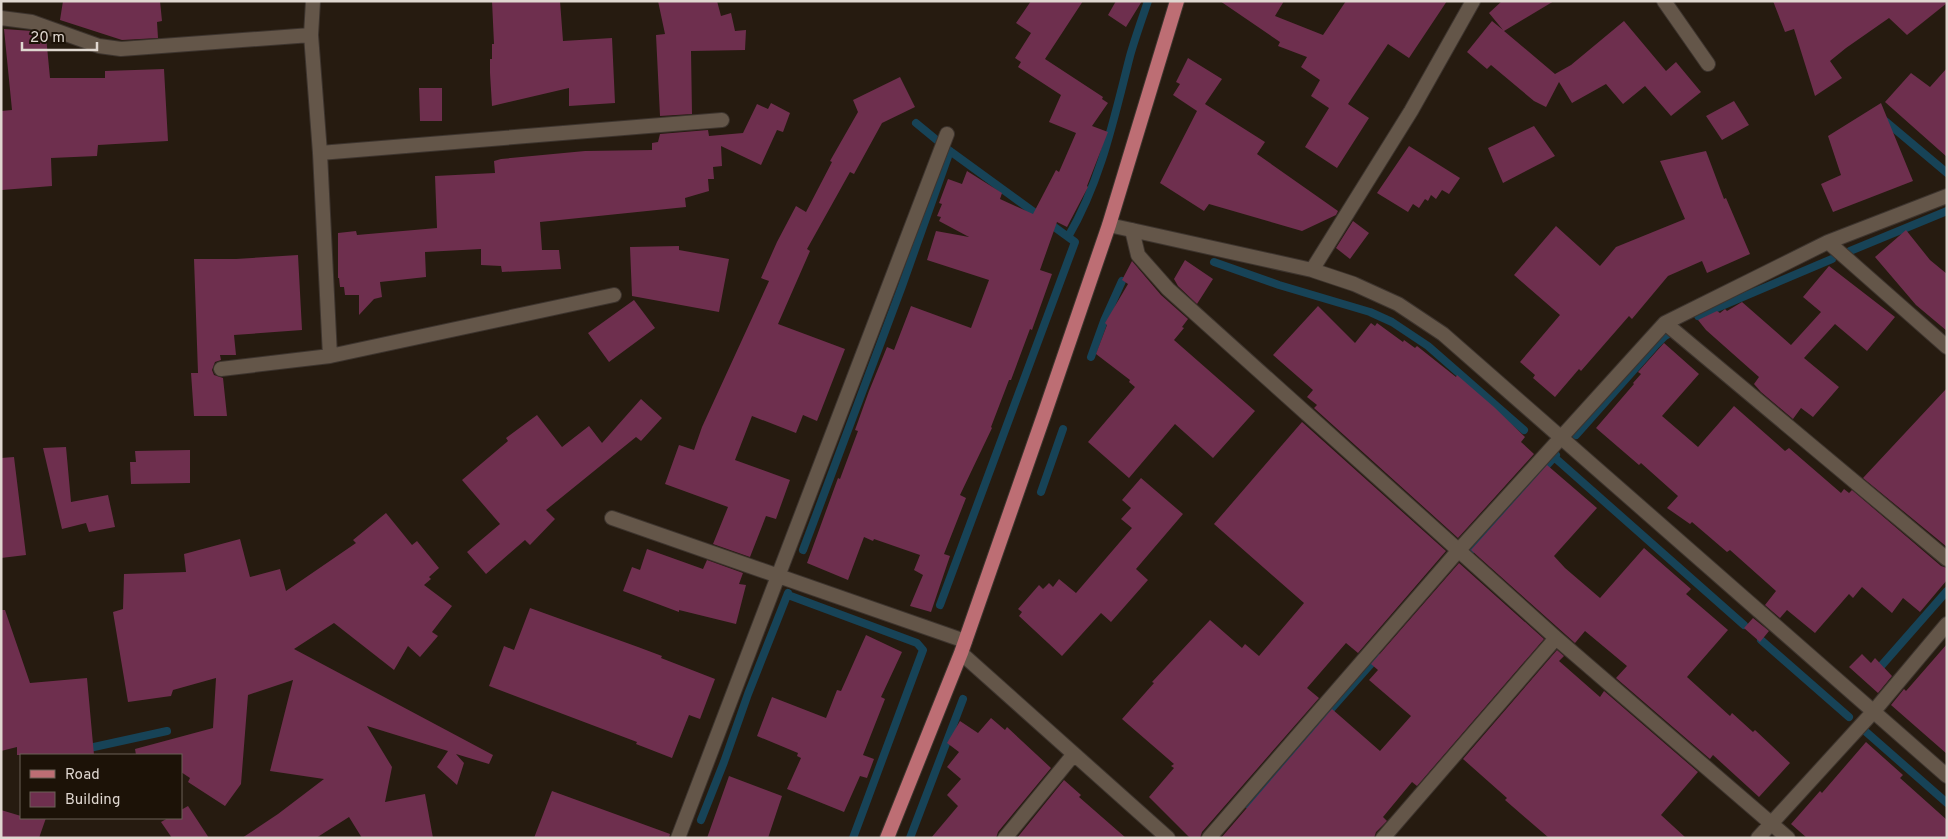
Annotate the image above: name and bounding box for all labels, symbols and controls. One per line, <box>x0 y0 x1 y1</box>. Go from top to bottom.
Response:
scale bar <box>22 20 98 52</box>
text: 20 m <box>30 29 65 48</box>
legend <box>20 754 182 819</box>
text: Road <box>65 766 100 785</box>
text: Building <box>65 791 120 810</box>

